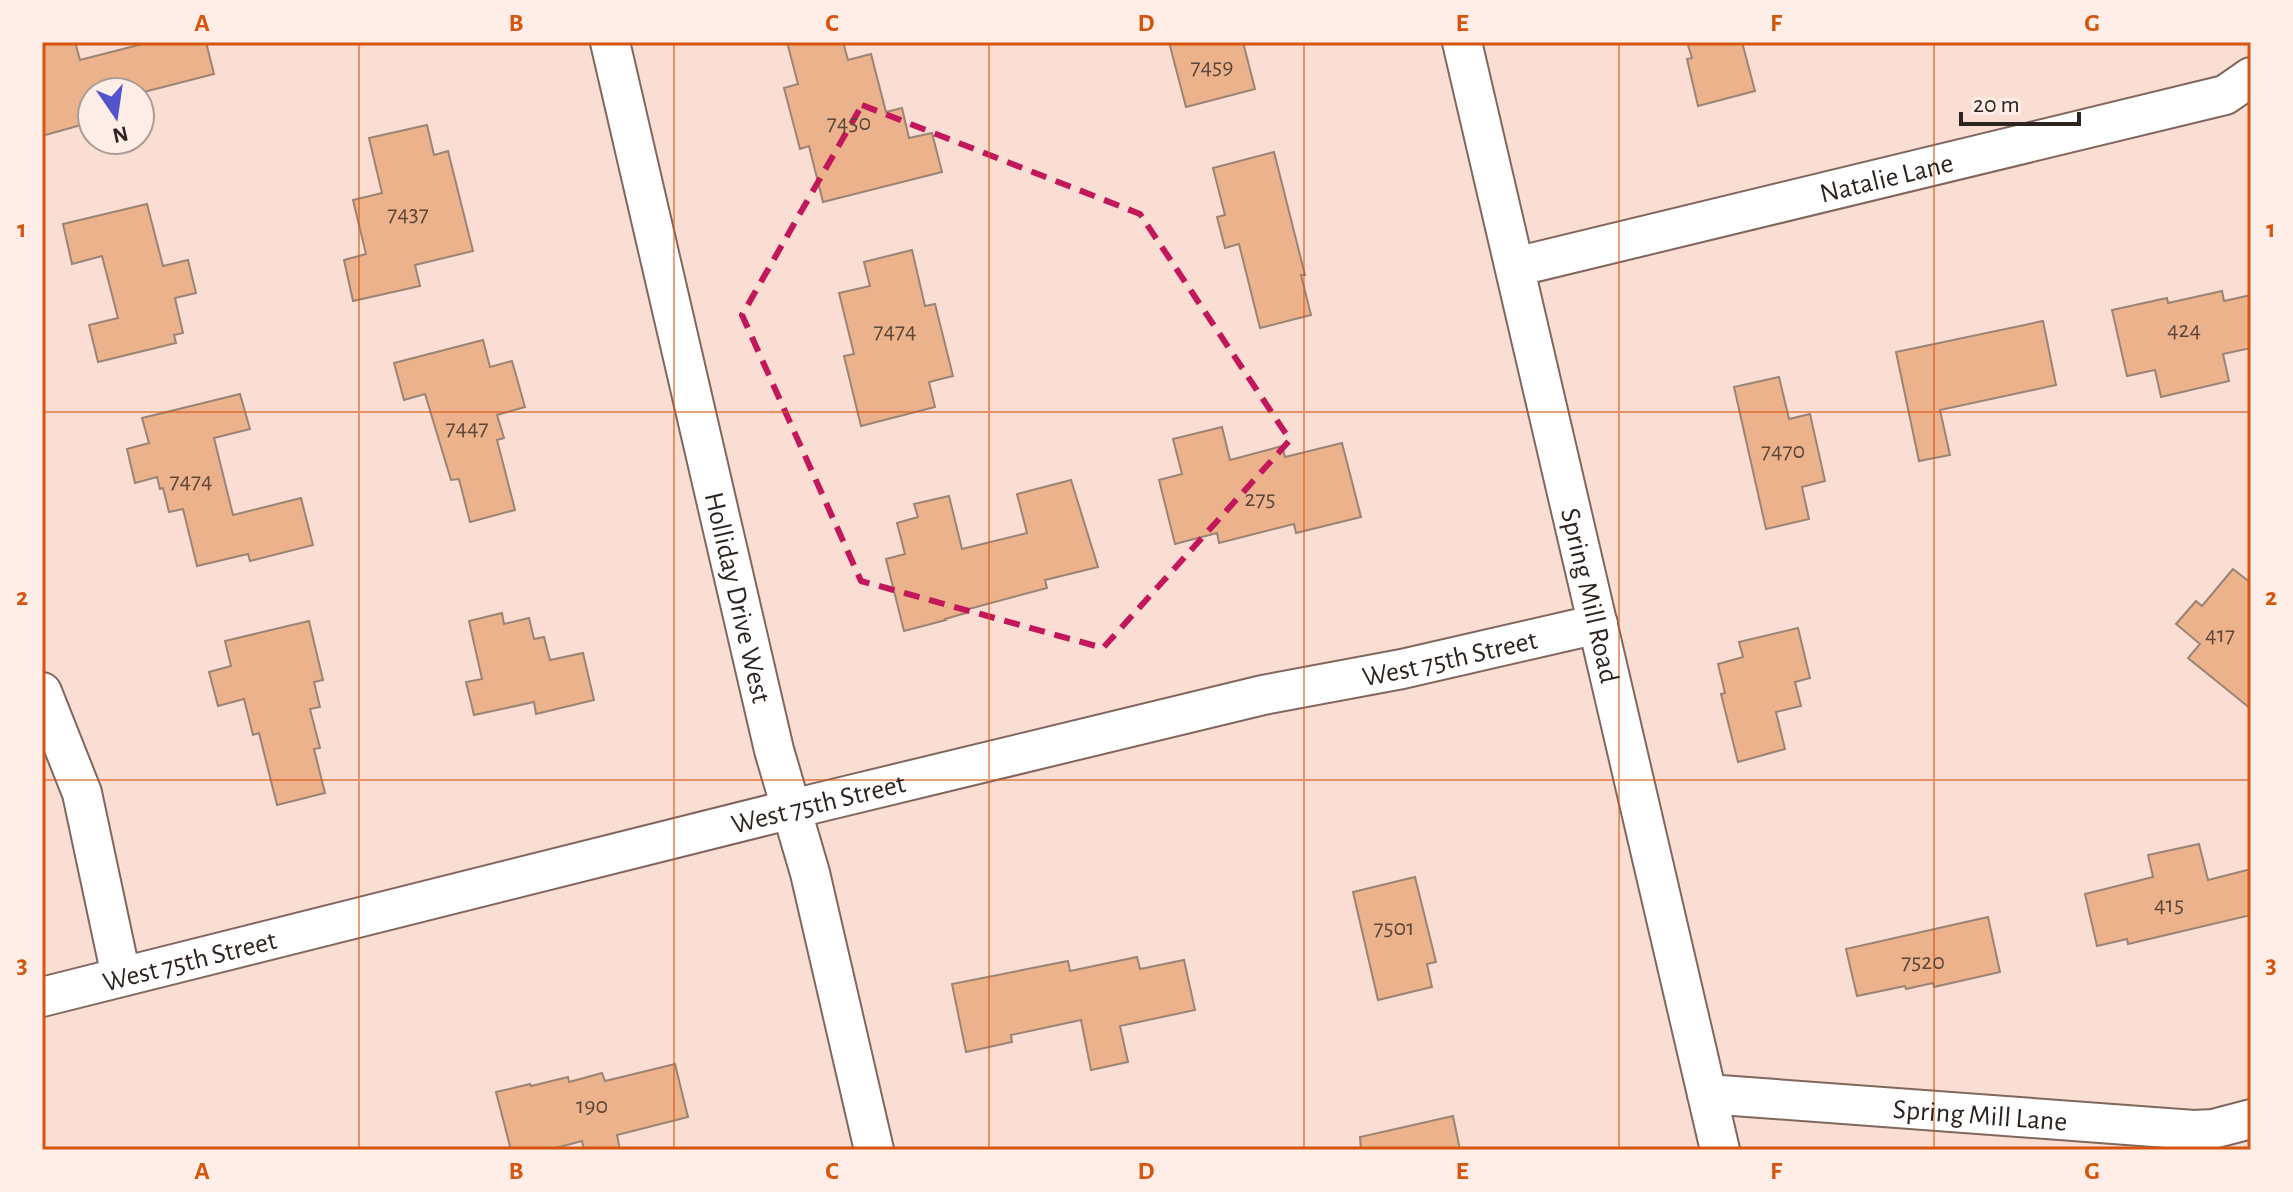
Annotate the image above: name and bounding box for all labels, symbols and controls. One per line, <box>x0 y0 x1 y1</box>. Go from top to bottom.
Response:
text: A <box>194 10 210 36</box>
text: B <box>508 10 524 36</box>
text: C <box>825 10 839 36</box>
text: D <box>1137 10 1155 36</box>
text: E <box>1455 10 1469 36</box>
text: F <box>1770 10 1783 36</box>
text: G <box>2084 10 2100 36</box>
house number: 7459 <box>1191 55 1233 79</box>
north arrow <box>76 76 156 156</box>
scale bar <box>1961 76 2079 126</box>
text: 20 m <box>1973 93 2020 117</box>
house number: 7450 <box>827 111 871 135</box>
text: N <box>110 122 130 147</box>
street label: Natalie Lane <box>1817 149 1956 209</box>
house number: 7437 <box>387 202 429 226</box>
text: 1 <box>17 216 27 242</box>
text: 1 <box>2266 216 2276 242</box>
house number: 424 <box>2167 318 2201 342</box>
house number: 7474 <box>873 319 917 343</box>
house number: 7447 <box>445 416 489 440</box>
house number: 7470 <box>1761 439 1805 463</box>
house number: 7474 <box>169 469 213 493</box>
house number: 275 <box>1245 487 1275 511</box>
street label: Holliday Drive West <box>699 490 775 706</box>
street label: Spring Mill Road <box>1555 505 1623 686</box>
text: 2 <box>16 584 28 610</box>
text: 2 <box>2265 584 2277 610</box>
house number: 417 <box>2205 623 2235 647</box>
street label: West 75th Street <box>1360 626 1540 692</box>
street label: West 75th Street <box>729 770 908 840</box>
house number: 415 <box>2154 893 2184 917</box>
house number: 7501 <box>1374 916 1414 940</box>
street label: West 75th Street <box>100 927 280 997</box>
house number: 7520 <box>1901 950 1945 974</box>
text: 3 <box>16 952 28 978</box>
text: 3 <box>2265 952 2277 978</box>
house number: 190 <box>576 1094 608 1118</box>
street label: Spring Mill Lane <box>1892 1096 2068 1137</box>
text: A <box>194 1158 210 1184</box>
text: B <box>508 1158 524 1184</box>
text: C <box>825 1158 839 1184</box>
text: D <box>1137 1158 1155 1184</box>
text: E <box>1455 1158 1469 1184</box>
text: F <box>1770 1158 1783 1184</box>
text: G <box>2084 1158 2100 1184</box>

